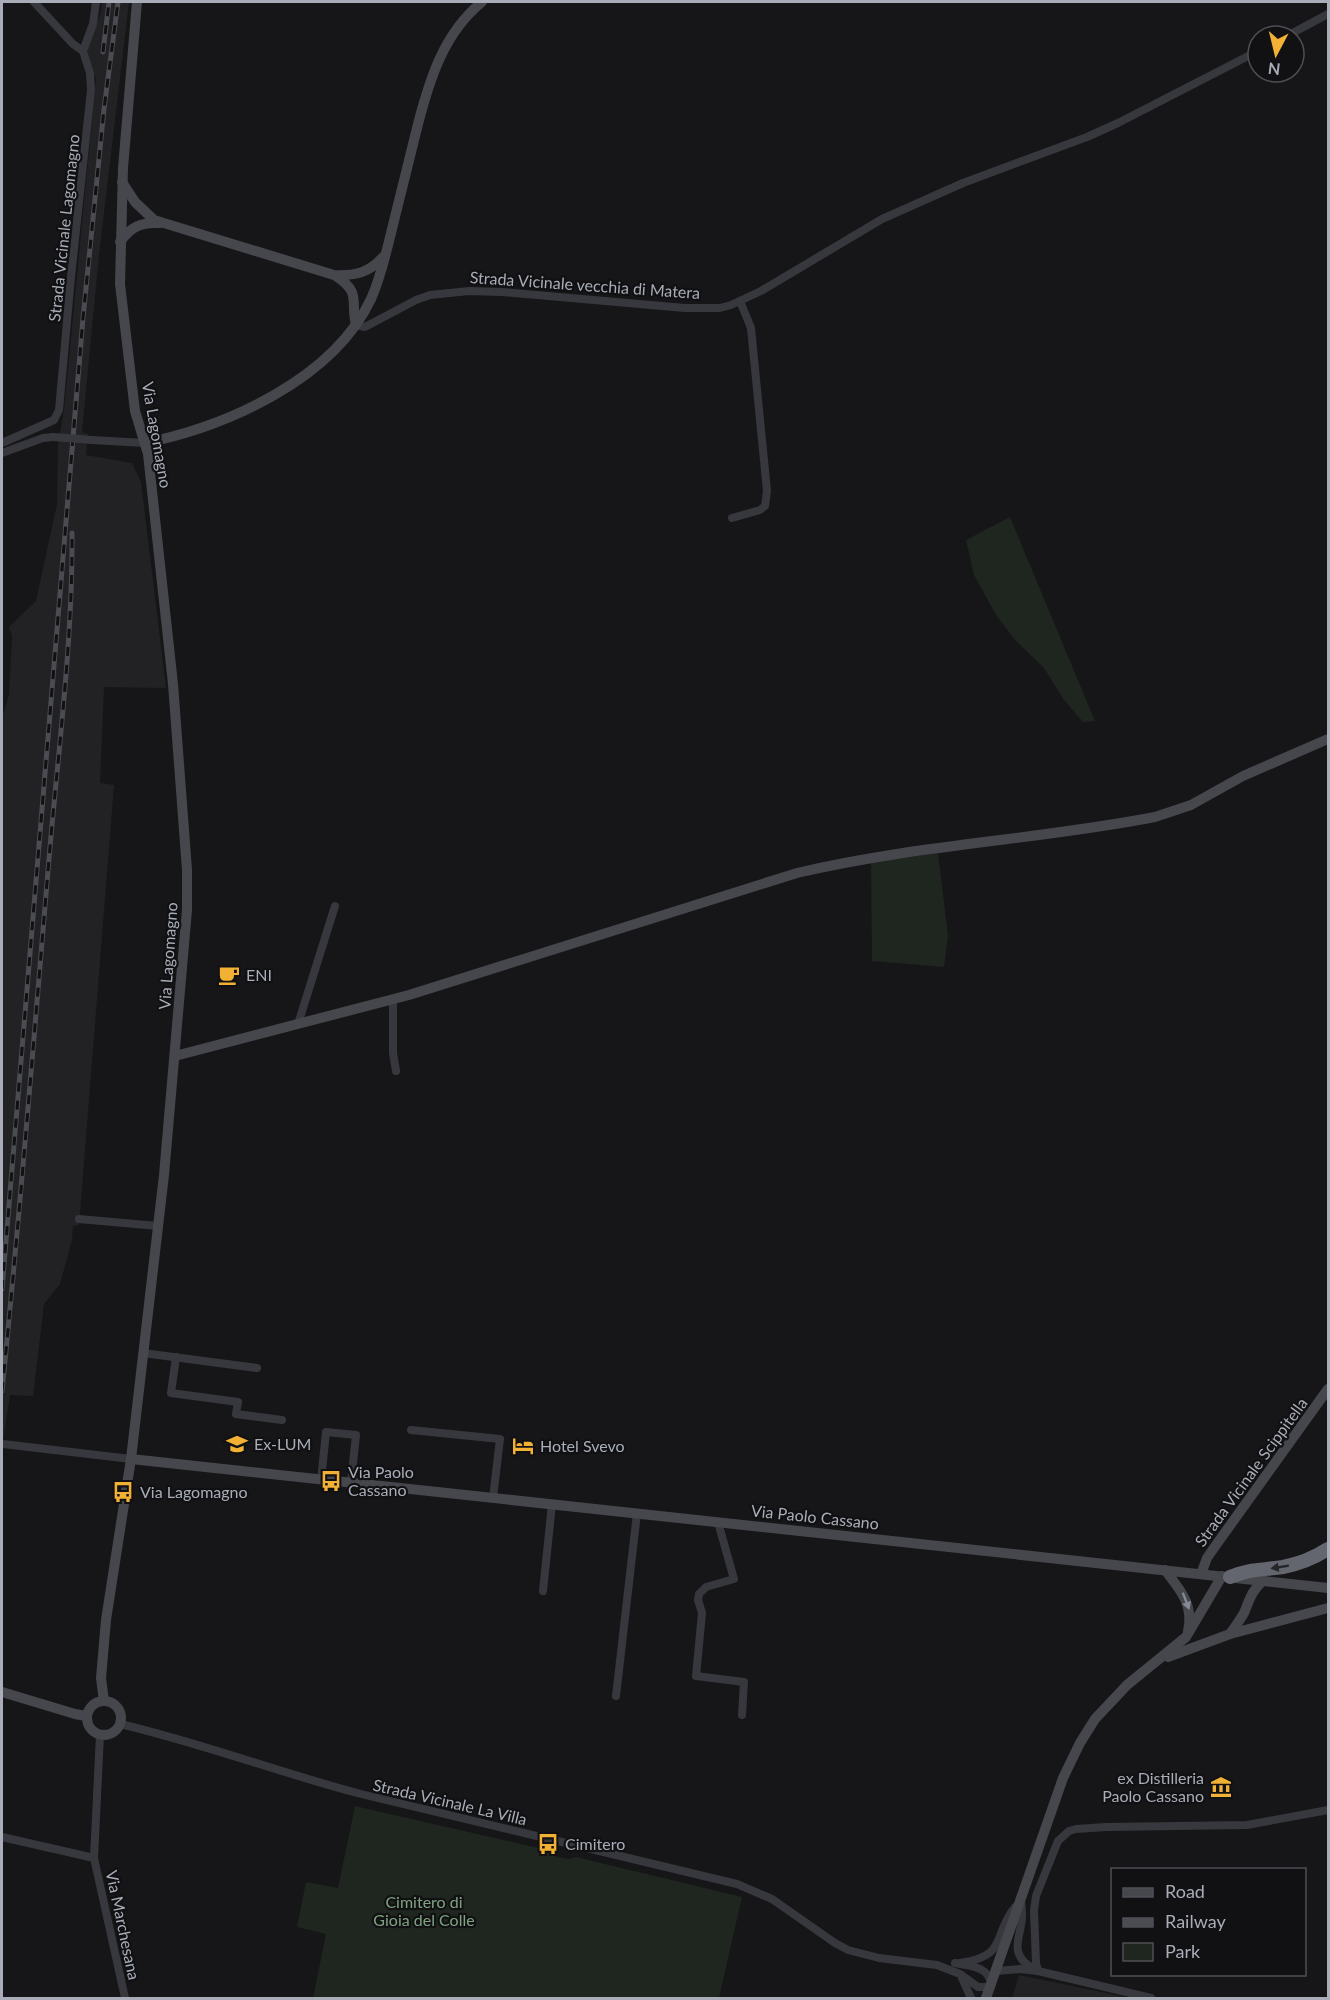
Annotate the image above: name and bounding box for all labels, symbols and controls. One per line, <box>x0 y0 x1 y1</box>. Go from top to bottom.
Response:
north arrow <box>1246 24 1306 84</box>
text: N <box>1267 59 1281 80</box>
street label: Strada Vicinale Lagomagno <box>44 133 83 323</box>
street label: Strada Vicinale vecchia di Matera <box>469 267 701 302</box>
street label: Via Lagomagno <box>139 380 176 490</box>
street label: Via Lagomagno <box>154 902 181 1010</box>
cafe icon: ENI <box>217 963 241 987</box>
place label: ENI <box>246 965 272 984</box>
street label: Strada Vicinale Scippitella <box>1190 1394 1311 1550</box>
school or university icon: Ex-LUM <box>225 1432 249 1456</box>
place label: Ex-LUM <box>254 1434 311 1453</box>
hotel icon: Hotel Svevo <box>511 1434 535 1458</box>
place label: Hotel Svevo <box>540 1436 625 1455</box>
place label: Via Paolo Cassano <box>348 1462 414 1499</box>
bus stop icon: Via Paolo Cassano <box>319 1469 343 1493</box>
bus stop icon: Via Lagomagno <box>111 1480 135 1504</box>
place label: Via Lagomagno <box>140 1482 248 1501</box>
street label: Via Paolo Cassano <box>750 1500 880 1533</box>
one-way arrow <box>1271 1562 1290 1571</box>
one-way arrow <box>1181 1592 1191 1610</box>
place label: ex Distilleria Paolo Cassano <box>1102 1768 1204 1805</box>
street label: Strada Vicinale La Villa <box>371 1775 529 1828</box>
museum icon: ex Distilleria Paolo Cassano <box>1209 1775 1233 1799</box>
bus stop icon: Cimitero <box>536 1832 560 1856</box>
place label: Cimitero <box>565 1834 625 1853</box>
street label: Via Marchesana <box>103 1868 144 1981</box>
legend <box>1111 1868 1306 1976</box>
text: Road <box>1165 1880 1205 1902</box>
park label: Cimitero di Gioia del Colle <box>373 1892 475 1929</box>
text: Railway <box>1165 1910 1226 1932</box>
text: Park <box>1165 1940 1201 1962</box>

